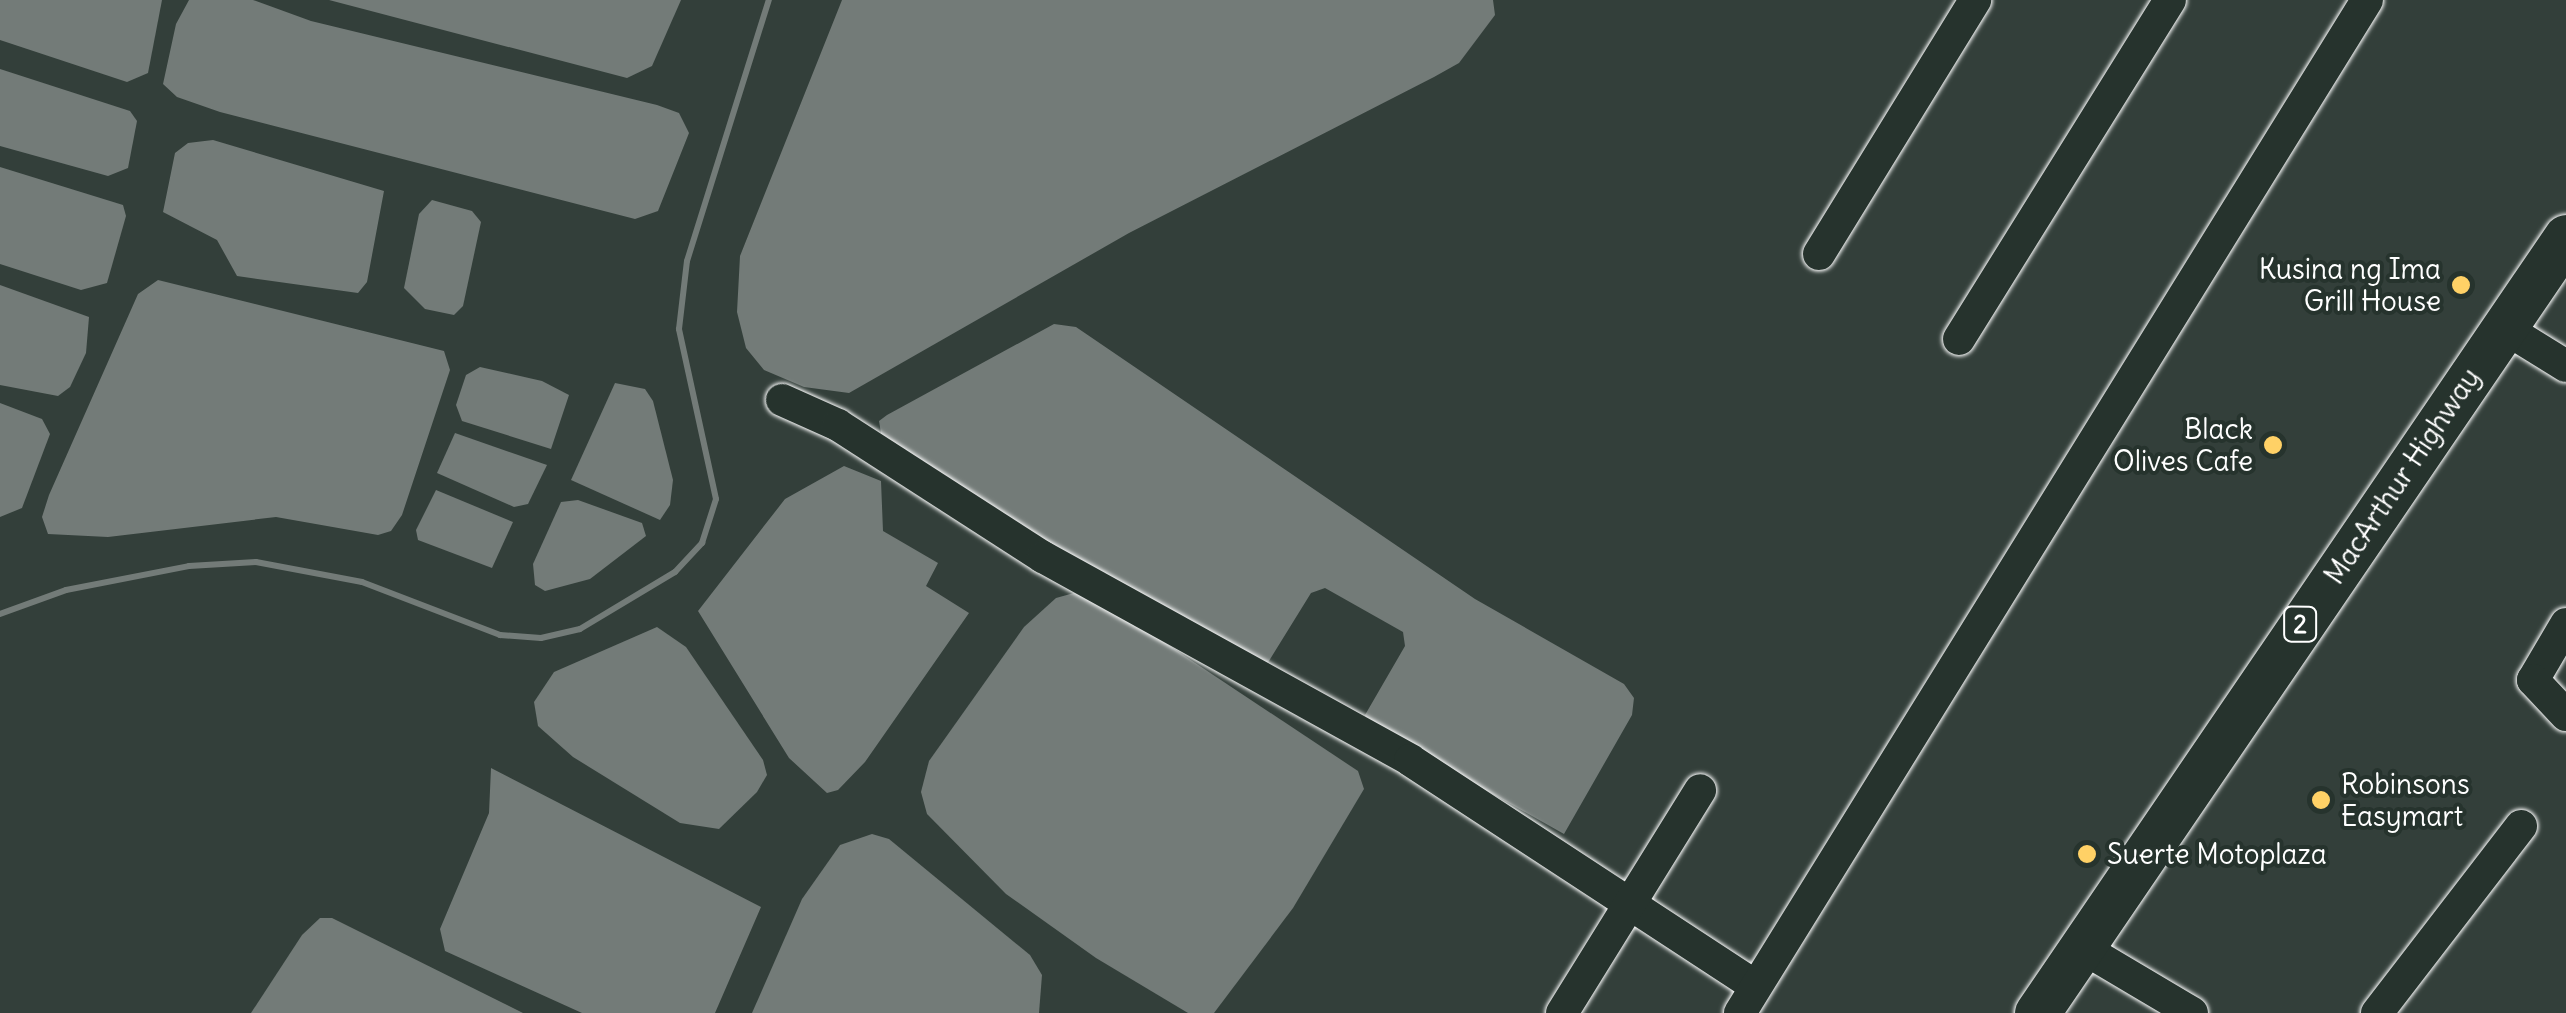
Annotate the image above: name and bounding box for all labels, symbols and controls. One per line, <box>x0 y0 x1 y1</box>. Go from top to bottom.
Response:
place label: Kusina ng Ima Grill House <box>2259 252 2441 318</box>
marker: Kusina ng Ima Grill House <box>2450 274 2472 296</box>
street label: MacArthur Highway <box>2317 361 2487 591</box>
place label: Black Olives Cafe <box>2113 412 2253 478</box>
marker: Black Olives Cafe <box>2262 434 2284 456</box>
road number: 2 <box>2282 604 2318 644</box>
place label: Robinsons Easymart <box>2341 767 2470 833</box>
marker: Robinsons Easymart <box>2310 789 2332 811</box>
place label: Suerte Motoplaza <box>2107 837 2327 871</box>
marker: Suerte Motoplaza <box>2076 843 2098 865</box>

